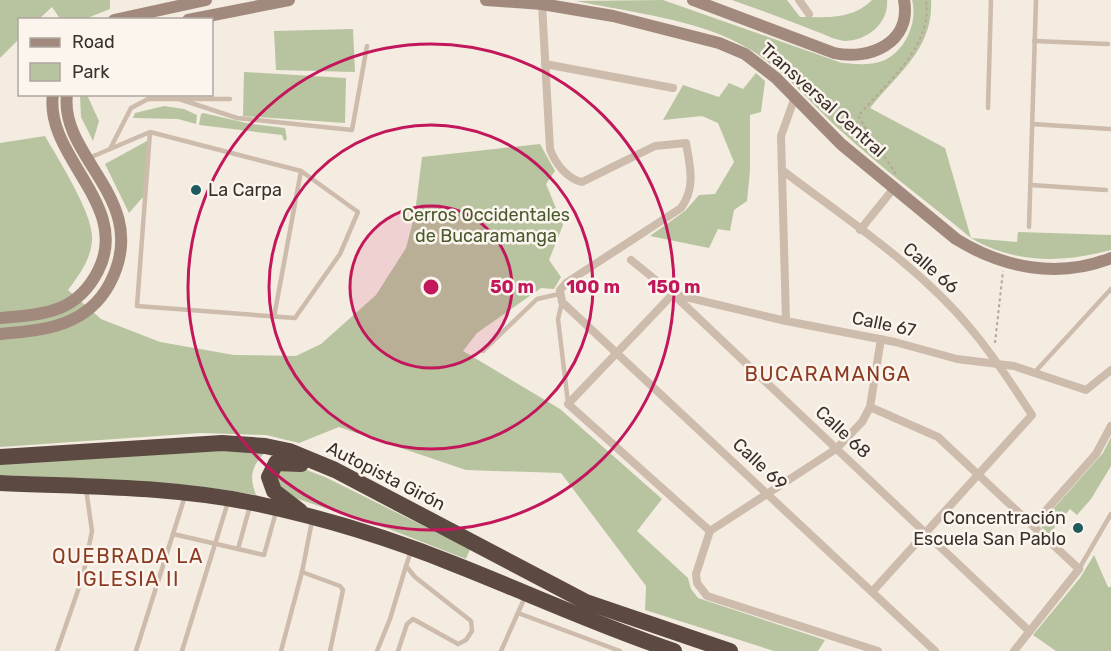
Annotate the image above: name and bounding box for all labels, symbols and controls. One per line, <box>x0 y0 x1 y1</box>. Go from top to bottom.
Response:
legend <box>18 18 213 96</box>
text: Road <box>72 31 115 53</box>
street label: Transversal Central <box>756 38 890 162</box>
text: Park <box>72 61 110 83</box>
place label: La Carpa <box>208 179 282 201</box>
marker: La Carpa <box>189 183 203 197</box>
park label: Cerros Occidentales de Bucaramanga <box>402 204 570 247</box>
street label: Calle 66 <box>899 238 964 298</box>
text: 50 m <box>490 276 534 298</box>
text: 100 m <box>566 276 620 298</box>
text: 150 m <box>647 276 701 298</box>
centre of rings <box>421 277 441 297</box>
street label: Calle 67 <box>850 307 918 341</box>
district label: BUCARAMANGA <box>745 362 911 386</box>
street label: Calle 68 <box>811 401 875 463</box>
street label: Calle 69 <box>728 433 792 495</box>
street label: Autopista Girón <box>323 437 449 515</box>
place label: Concentración Escuela San Pablo <box>913 507 1066 550</box>
marker: Concentración Escuela San Pablo <box>1071 521 1085 535</box>
district label: QUEBRADA LA IGLESIA II <box>52 544 204 591</box>

